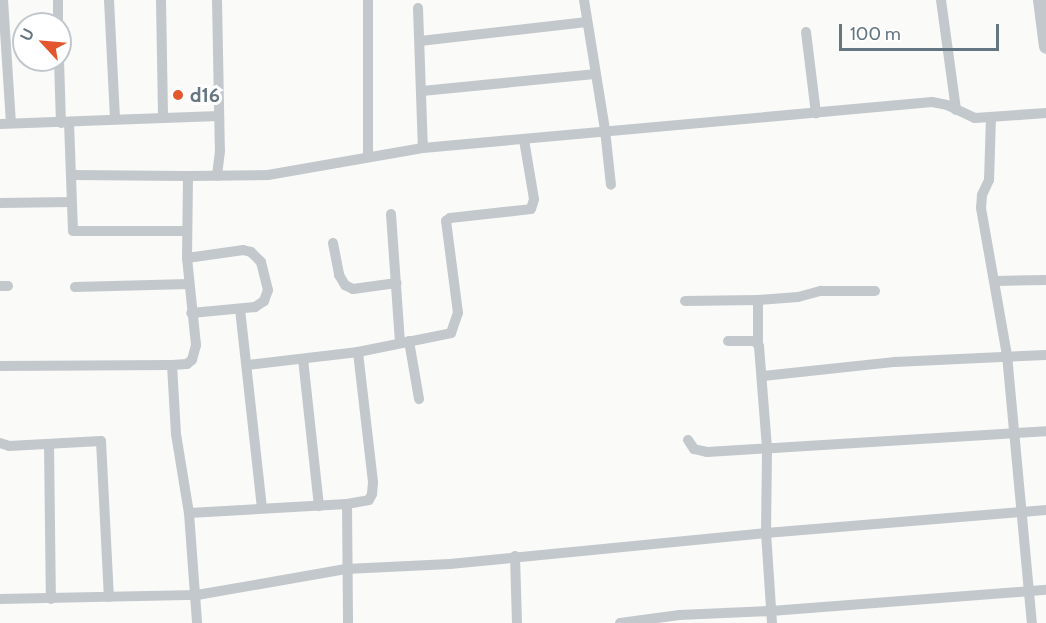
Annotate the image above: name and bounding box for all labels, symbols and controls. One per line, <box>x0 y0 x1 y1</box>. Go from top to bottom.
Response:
north arrow <box>12 12 72 72</box>
scale bar <box>842 12 1002 50</box>
text: 100 m <box>850 23 901 45</box>
text: U <box>16 25 38 44</box>
place label: d16 <box>190 83 220 107</box>
marker: d16 <box>171 88 185 102</box>

